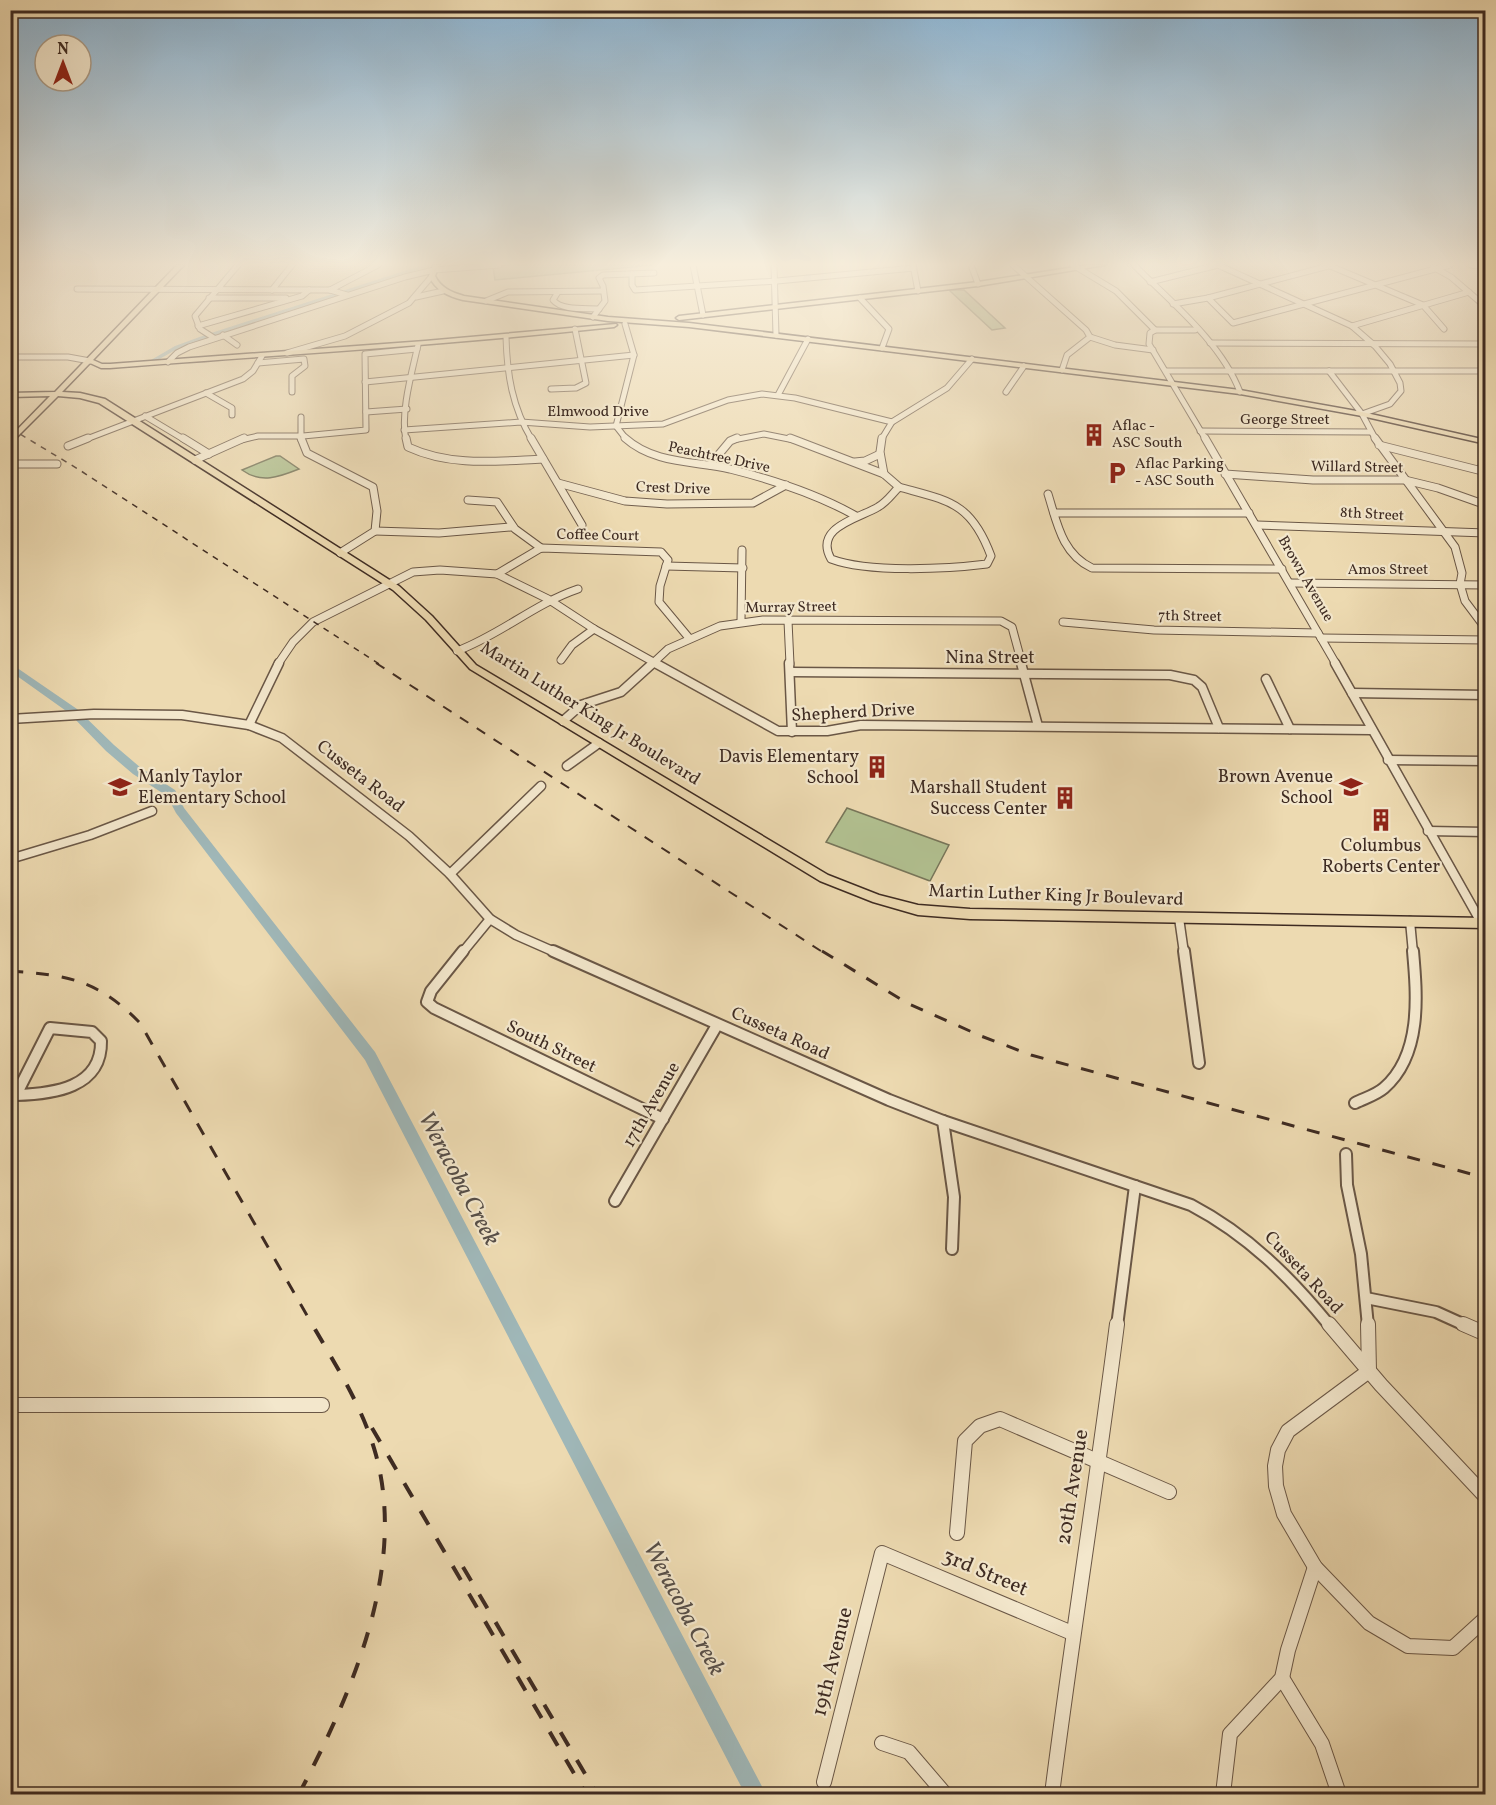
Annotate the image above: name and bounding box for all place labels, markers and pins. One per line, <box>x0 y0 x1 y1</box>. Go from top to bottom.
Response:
place label: Aflac - ASC South <box>1112 416 1183 454</box>
building icon: Aflac - ASC South <box>1081 422 1107 448</box>
place label: Aflac Parking - ASC South <box>1135 454 1224 492</box>
parking icon: Aflac Parking - ASC South <box>1104 460 1130 486</box>
place label: Davis Elementary School <box>719 745 859 791</box>
building icon: Davis Elementary School <box>864 754 890 780</box>
place label: Manly Taylor Elementary School <box>138 765 286 811</box>
place label: Brown Avenue School <box>1218 765 1333 811</box>
school or university icon: Manly Taylor Elementary School <box>107 774 133 800</box>
school or university icon: Brown Avenue School <box>1338 774 1364 800</box>
place label: Marshall Student Success Center <box>910 776 1047 822</box>
building icon: Marshall Student Success Center <box>1052 785 1078 811</box>
building icon: Columbus Roberts Center <box>1368 807 1394 833</box>
place label: Columbus Roberts Center <box>1322 834 1441 880</box>

